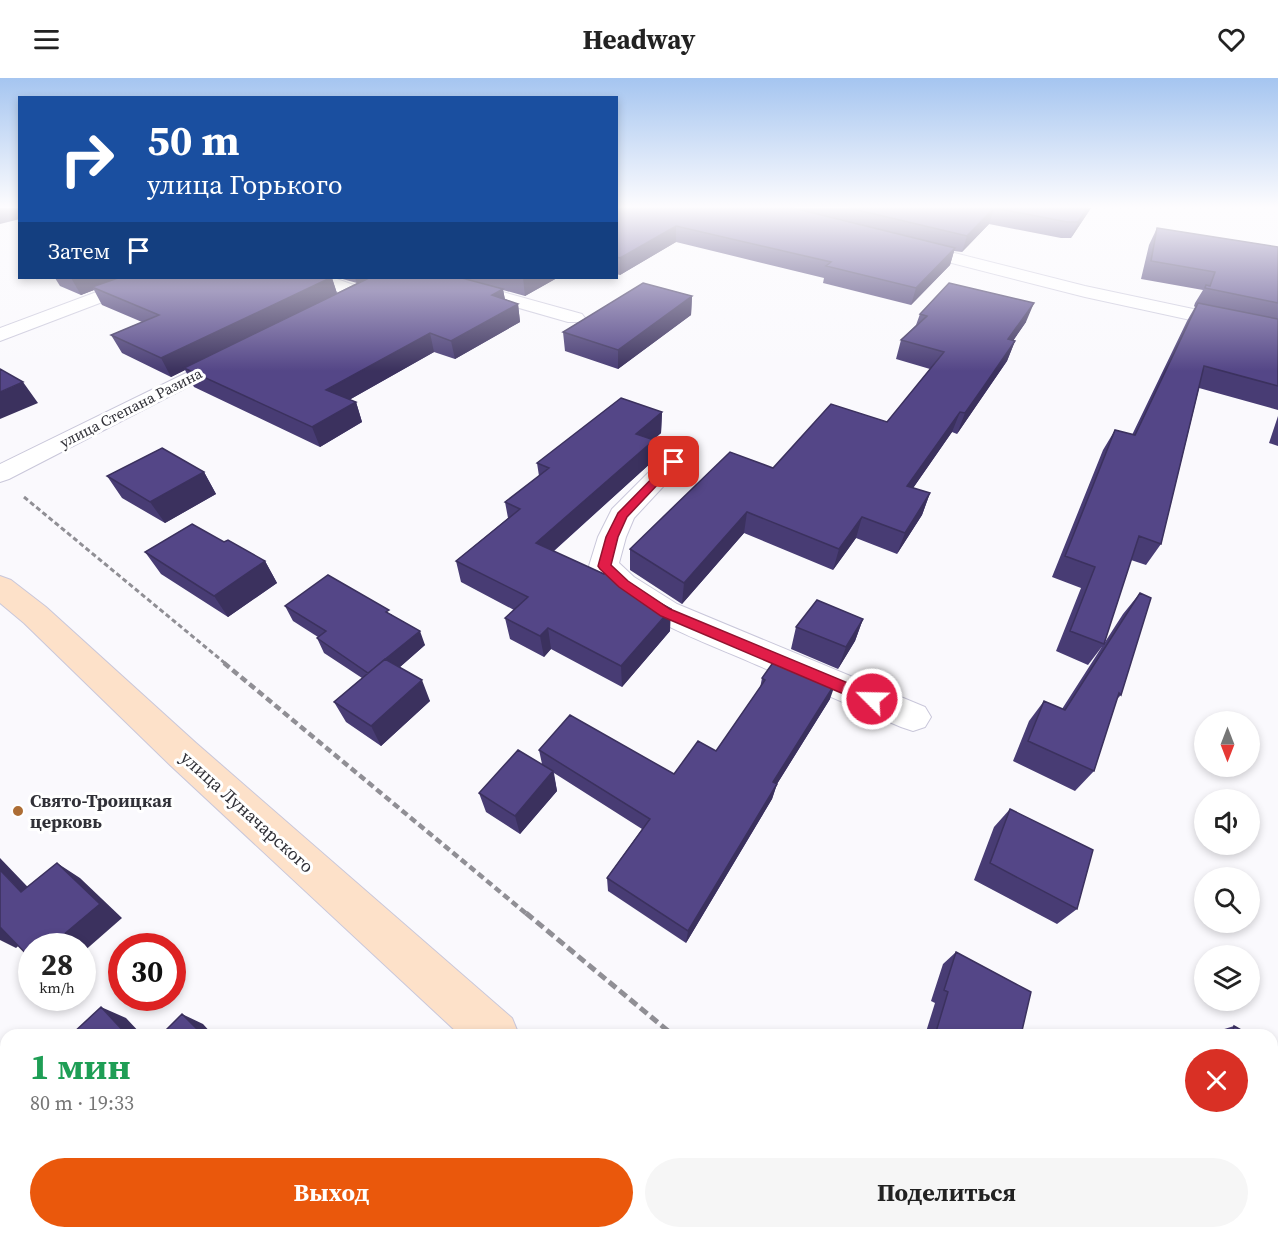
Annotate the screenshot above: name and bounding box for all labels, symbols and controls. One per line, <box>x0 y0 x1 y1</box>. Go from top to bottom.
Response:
text: Headway <box>583 21 695 58</box>
icon: menu <box>30 23 63 56</box>
icon: heart <box>1215 23 1248 56</box>
text: 50 m <box>147 111 240 169</box>
icon: right <box>48 120 126 198</box>
text: улица Горького <box>147 166 343 203</box>
icon: arrive <box>122 234 155 267</box>
text: Затем <box>48 236 110 266</box>
street label: улица Степана Разина <box>56 362 206 453</box>
pin <box>648 436 699 487</box>
icon: arrive <box>657 445 690 478</box>
position arrow <box>840 667 904 731</box>
north arrow <box>1194 711 1260 777</box>
map controls <box>1194 711 1260 1011</box>
street label: улица Луначарского <box>175 745 319 878</box>
place label: Свято-Троицкая церковь <box>30 788 172 834</box>
button: sound <box>1194 789 1260 855</box>
marker: Свято-Троицкая церковь <box>11 804 25 818</box>
button: search <box>1194 867 1260 933</box>
speed limit sign: 30 <box>108 933 186 1011</box>
text: 28 <box>41 944 73 985</box>
button: layers <box>1194 945 1260 1011</box>
text: km/h <box>39 977 75 998</box>
text: 1 мин <box>30 1042 131 1091</box>
button: close <box>1185 1049 1248 1112</box>
text: 80 m · 19:33 <box>30 1089 134 1117</box>
button: Выход <box>30 1158 633 1227</box>
button: Поделиться <box>645 1158 1248 1227</box>

